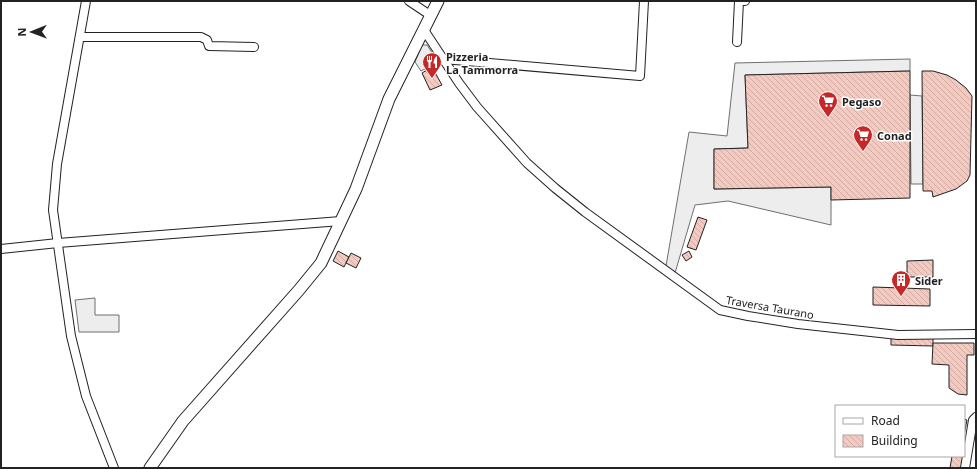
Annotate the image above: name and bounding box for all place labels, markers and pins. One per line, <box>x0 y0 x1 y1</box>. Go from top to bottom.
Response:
place label: Pizzeria La Tammorra <box>446 49 518 77</box>
restaurant icon: Pizzeria La Tammorra <box>421 51 443 79</box>
supermarket icon: Pegaso <box>817 90 839 118</box>
place label: Pegaso <box>842 94 881 109</box>
supermarket icon: Conad <box>852 124 874 152</box>
place label: Conad <box>877 128 912 143</box>
building icon: Sider <box>890 269 912 297</box>
place label: Sider <box>915 273 943 288</box>

